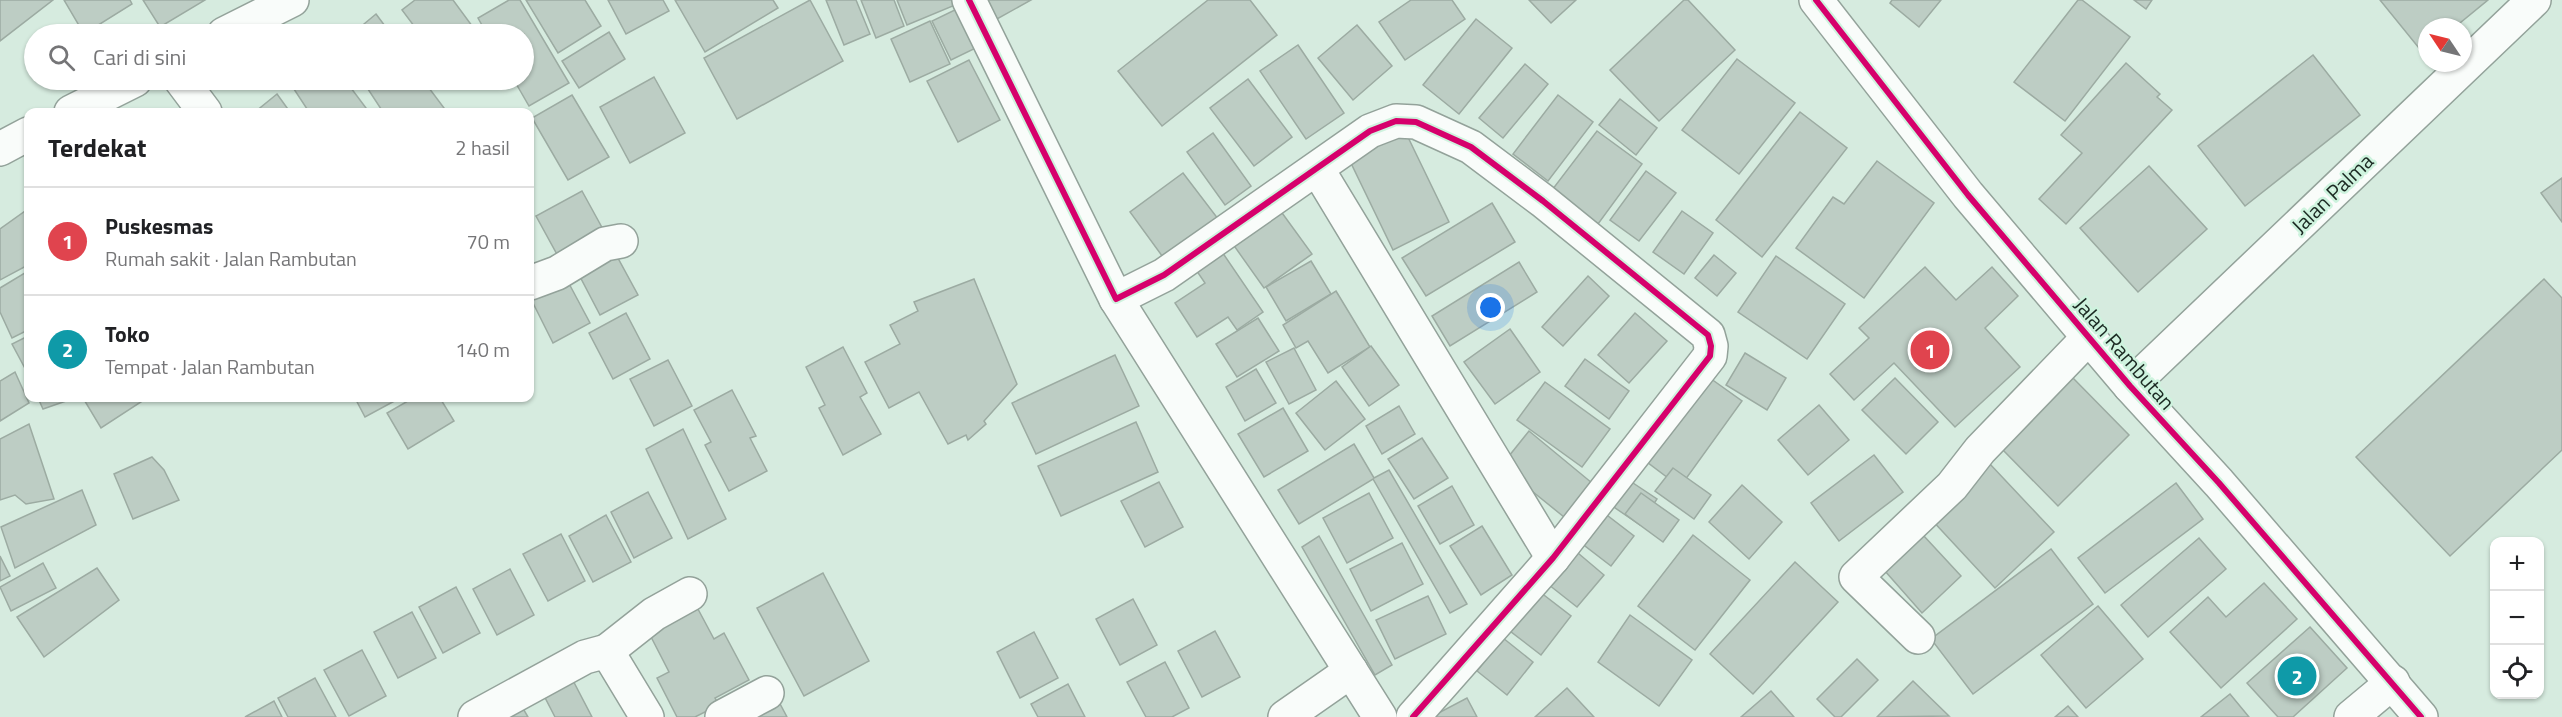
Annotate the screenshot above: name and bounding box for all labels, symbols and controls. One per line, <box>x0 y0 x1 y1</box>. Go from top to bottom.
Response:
north arrow <box>2418 18 2472 72</box>
search box <box>24 24 534 90</box>
text: Cari di sini <box>93 40 186 74</box>
icon: search <box>45 41 78 74</box>
text: Terdekat <box>48 128 147 167</box>
text: 2 hasil <box>455 132 510 163</box>
street label: Jalan Palma <box>2284 145 2381 241</box>
text: Puskesmas <box>105 209 213 243</box>
text: 1 <box>62 226 73 257</box>
text: 70 m <box>466 226 510 257</box>
text: Rumah sakit · Jalan Rambutan <box>105 243 357 274</box>
street label: Jalan Rambutan <box>2067 290 2183 416</box>
your location <box>1476 293 1505 322</box>
text: Toko <box>105 317 150 351</box>
pin: 1 <box>1910 328 1950 372</box>
text: 2 <box>62 334 73 365</box>
text: 140 m <box>455 334 510 365</box>
text: Tempat · Jalan Rambutan <box>105 351 315 382</box>
map controls <box>2490 537 2544 699</box>
button: + <box>2490 537 2544 591</box>
button: − <box>2490 591 2544 645</box>
button: locate <box>2490 645 2544 699</box>
pin: 2 <box>2278 654 2316 698</box>

